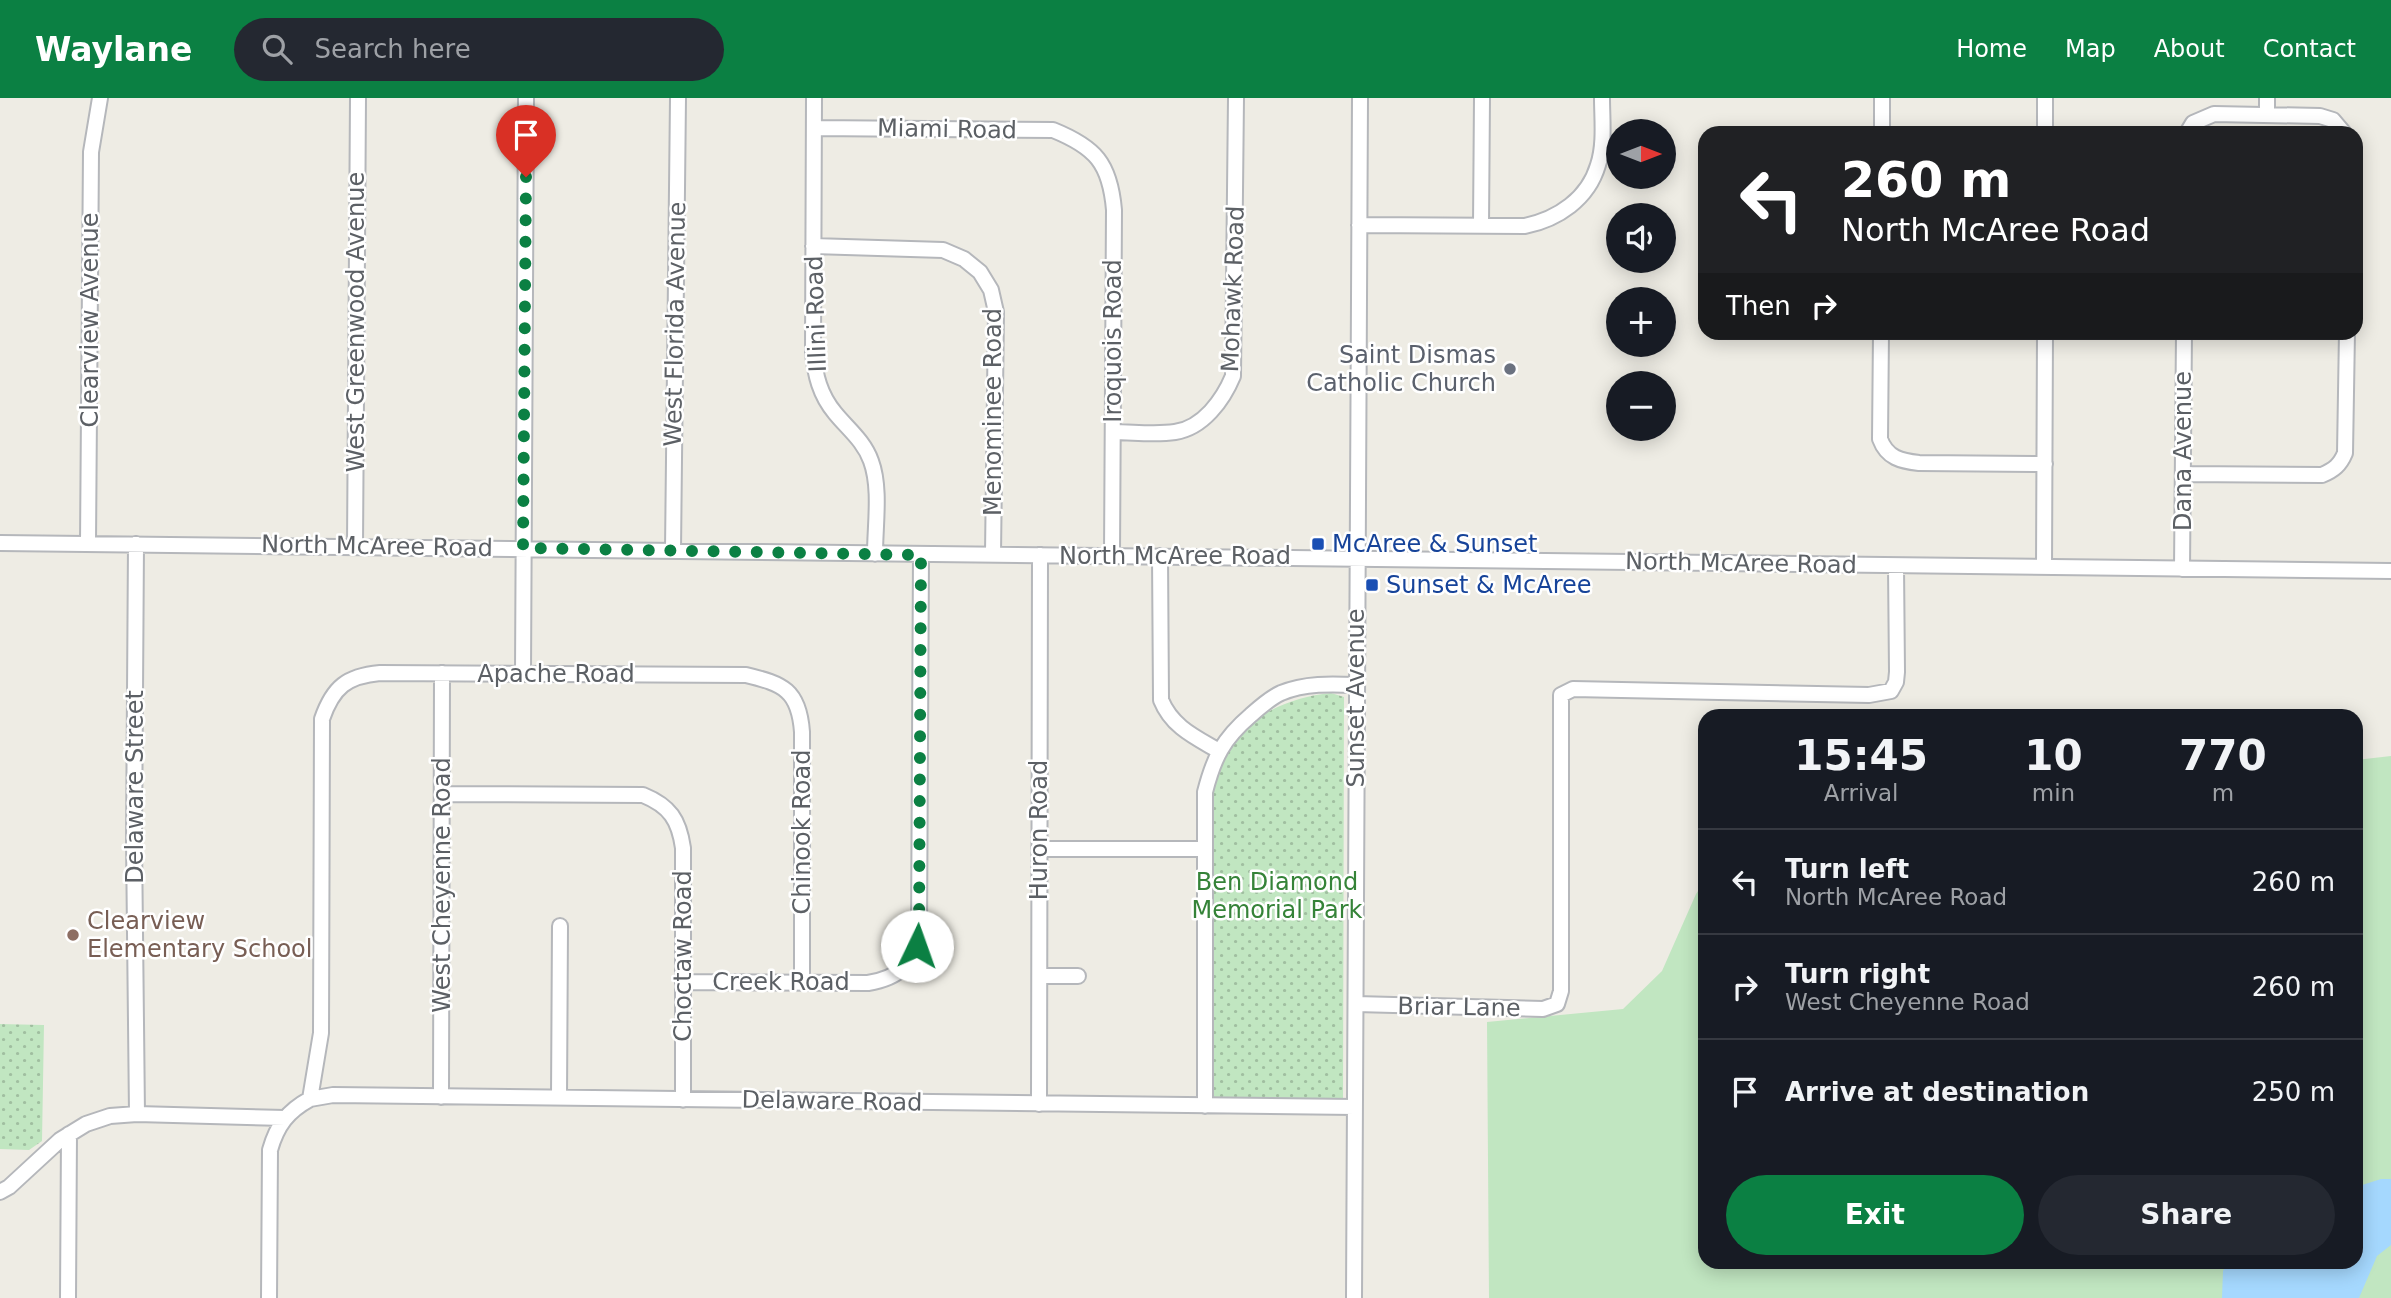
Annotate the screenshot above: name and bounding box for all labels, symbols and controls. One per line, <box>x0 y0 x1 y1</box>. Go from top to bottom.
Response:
search box <box>234 18 724 81</box>
text: Waylane <box>35 30 192 69</box>
icon: search <box>258 30 296 68</box>
text: Search here <box>314 34 471 64</box>
text: Home <box>1956 35 2027 63</box>
text: Map <box>2065 35 2116 63</box>
text: About <box>2154 35 2225 63</box>
text: Contact <box>2263 35 2356 63</box>
pin <box>496 105 556 177</box>
street label: Miami Road <box>877 114 1017 144</box>
icon: arrive <box>507 116 545 154</box>
north arrow <box>1606 119 1676 189</box>
map controls <box>1606 119 1676 441</box>
text: 260 m <box>1841 152 2011 209</box>
icon: left <box>1726 154 1817 245</box>
street label: West Greenwood Avenue <box>342 172 370 472</box>
street label: West Florida Avenue <box>659 201 691 447</box>
button: sound <box>1606 203 1676 273</box>
street label: Mohawk Road <box>1216 205 1250 373</box>
text: North McAree Road <box>1841 211 2150 249</box>
street label: Clearview Avenue <box>76 213 104 427</box>
street label: Illini Road <box>800 255 832 373</box>
street label: Iroquois Road <box>1099 259 1127 423</box>
button: + <box>1606 287 1676 357</box>
icon: right <box>1805 287 1843 325</box>
text: Then <box>1726 291 1791 321</box>
street label: Menominee Road <box>979 308 1007 516</box>
place label: Saint Dismas Catholic Church <box>1306 341 1496 397</box>
marker: Saint Dismas Catholic Church <box>1502 361 1518 377</box>
button: − <box>1606 371 1676 441</box>
street label: Dana Avenue <box>2169 371 2197 531</box>
street label: North McAree Road <box>261 530 493 562</box>
place label: McAree & Sunset <box>1332 530 1538 558</box>
marker: McAree & Sunset <box>1310 536 1326 552</box>
street label: North McAree Road <box>1059 542 1291 570</box>
street label: North McAree Road <box>1625 547 1857 579</box>
place label: Sunset & McAree <box>1386 571 1592 599</box>
marker: Sunset & McAree <box>1364 577 1380 593</box>
street label: Sunset Avenue <box>1342 608 1370 788</box>
street label: Apache Road <box>477 660 635 688</box>
street label: Delaware Street <box>121 690 149 884</box>
text: 15:45 <box>1794 731 1928 780</box>
text: 10 <box>2024 731 2083 780</box>
text: 770 <box>2179 731 2267 780</box>
street label: Chinook Road <box>788 750 816 914</box>
street label: West Cheyenne Road <box>428 757 456 1013</box>
street label: Huron Road <box>1025 760 1053 900</box>
text: Arrival <box>1824 780 1899 806</box>
text: min <box>2032 780 2075 806</box>
text: m <box>2212 780 2234 806</box>
text: Turn left <box>1785 854 1909 884</box>
icon: left <box>1726 863 1764 901</box>
text: 260 m <box>2252 867 2335 897</box>
park label: Ben Diamond Memorial Park <box>1192 868 1363 924</box>
street label: Choctaw Road <box>669 870 697 1042</box>
text: North McAree Road <box>1785 884 2007 910</box>
place label: Clearview Elementary School <box>87 907 312 963</box>
position arrow <box>880 909 954 983</box>
marker: Clearview Elementary School <box>65 927 81 943</box>
text: Turn right <box>1785 959 1930 989</box>
street label: Creek Road <box>712 968 850 996</box>
icon: right <box>1726 968 1764 1006</box>
text: 260 m <box>2252 972 2335 1002</box>
text: West Cheyenne Road <box>1785 989 2030 1015</box>
street label: Briar Lane <box>1397 992 1521 1022</box>
icon: arrive <box>1726 1073 1764 1111</box>
text: Arrive at destination <box>1785 1077 2089 1107</box>
text: 250 m <box>2252 1077 2335 1107</box>
street label: Delaware Road <box>741 1085 923 1117</box>
button: Exit <box>1726 1175 2024 1255</box>
button: Share <box>2038 1175 2335 1255</box>

